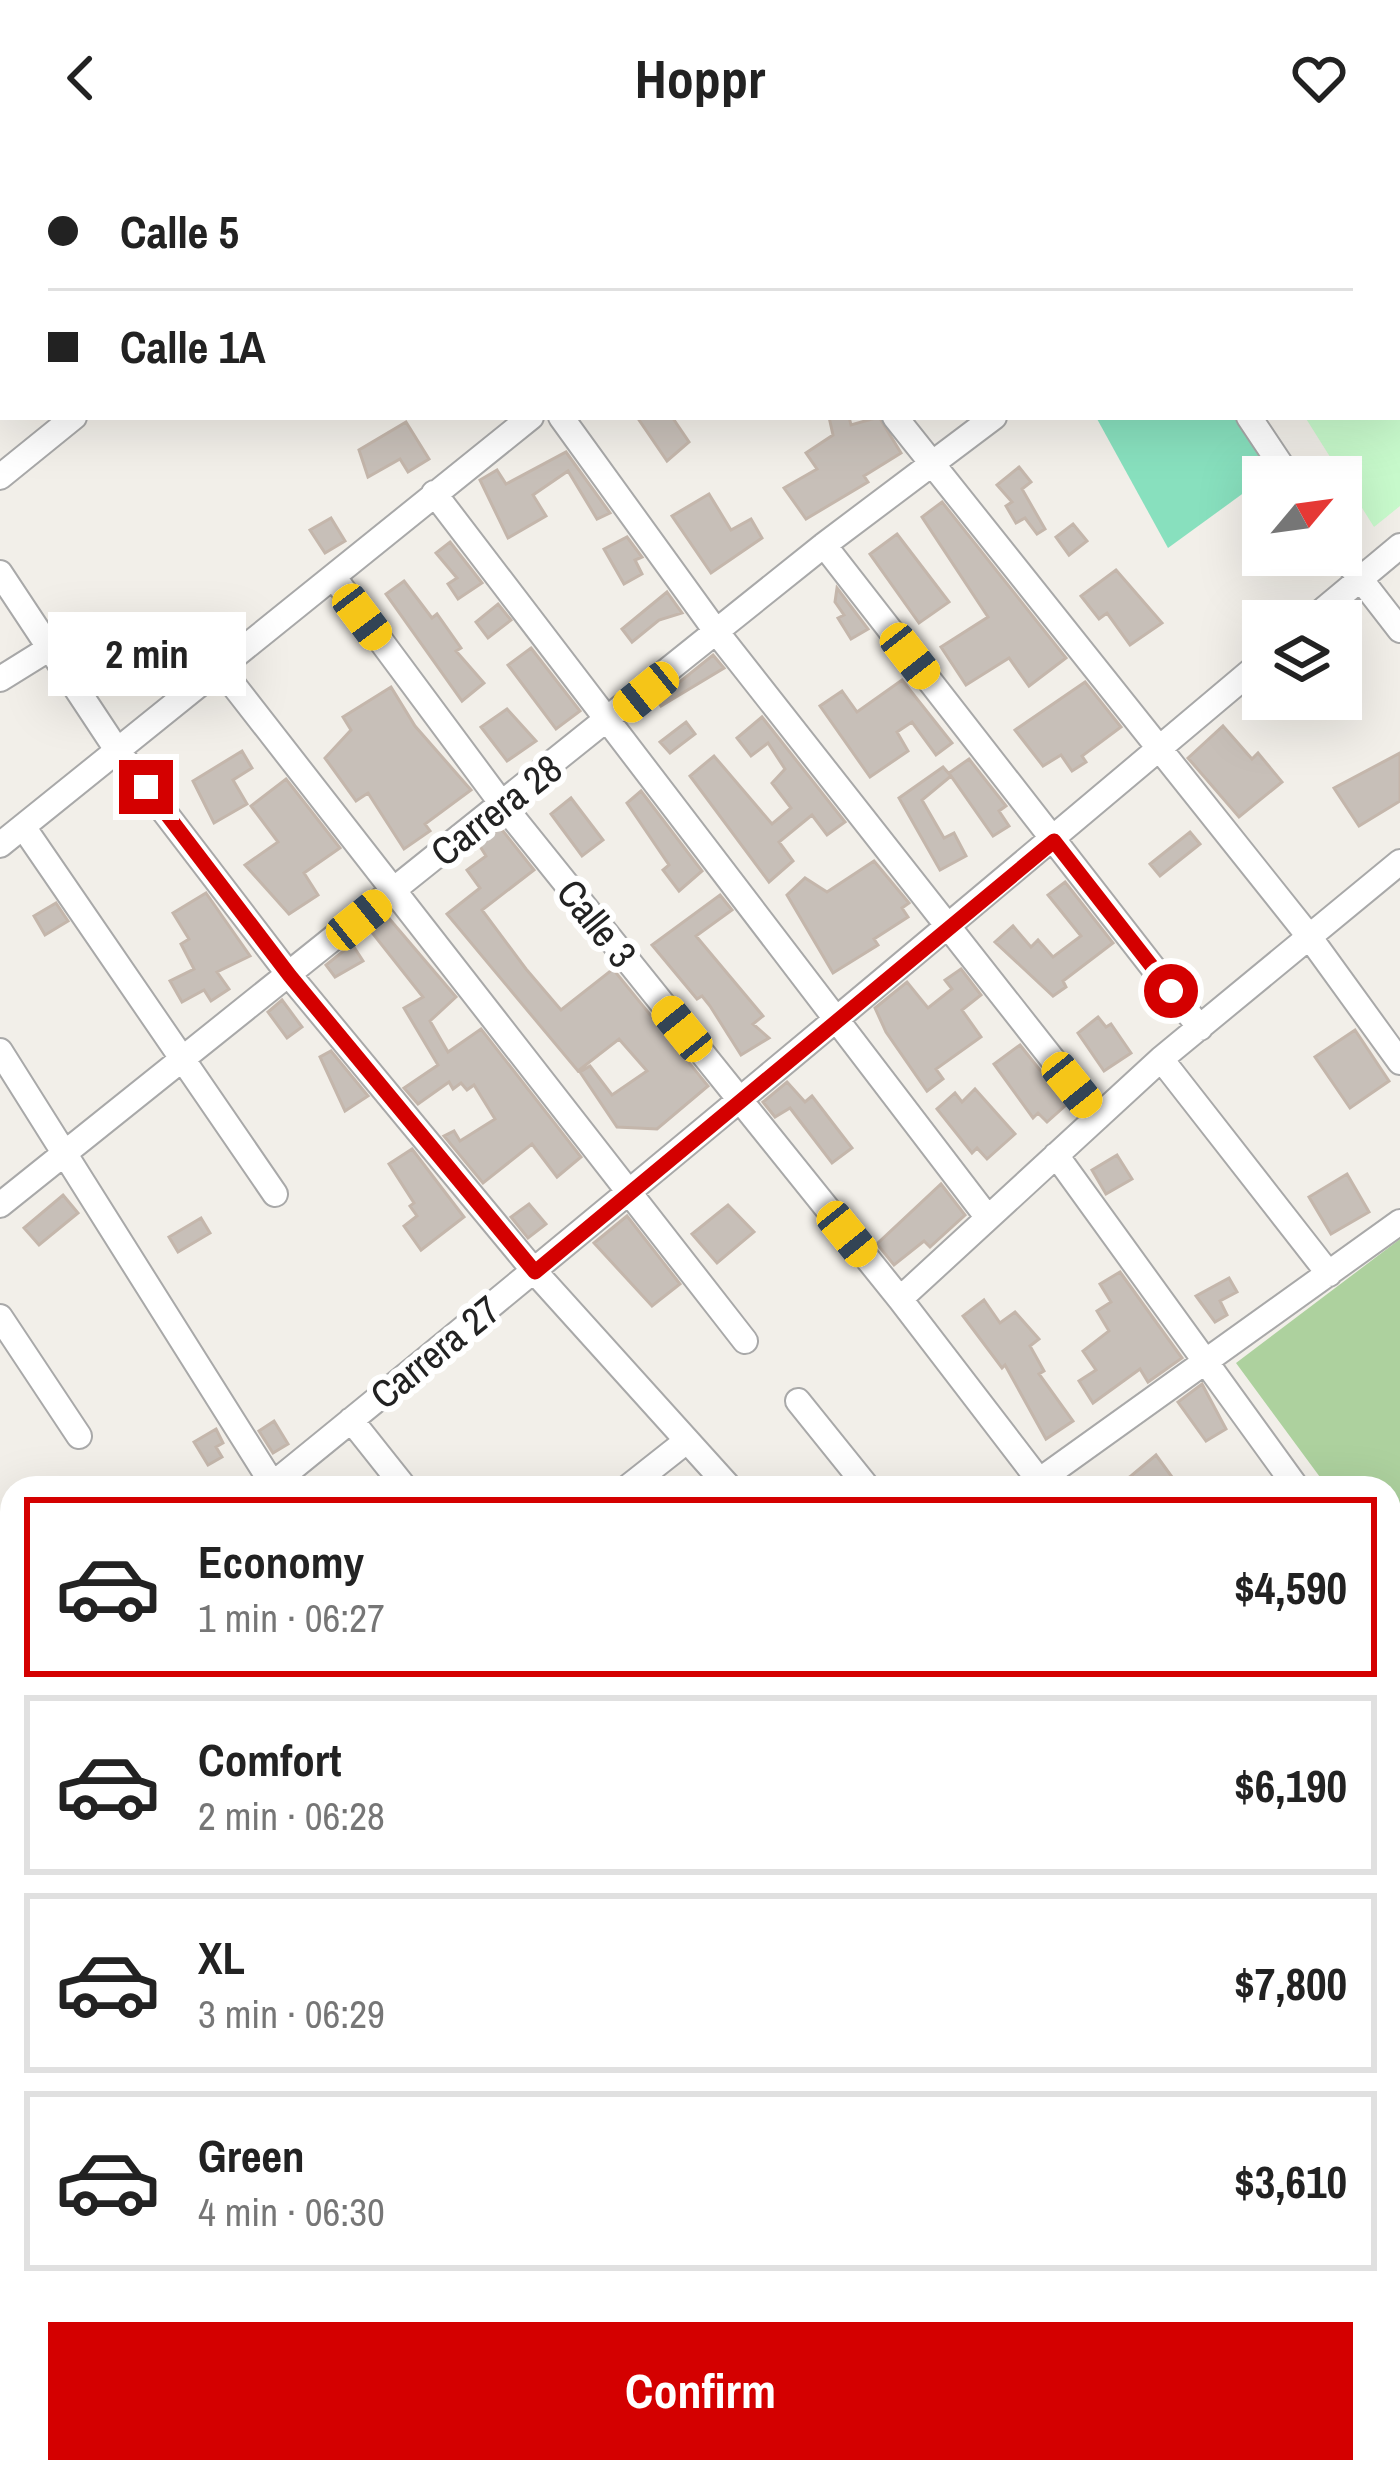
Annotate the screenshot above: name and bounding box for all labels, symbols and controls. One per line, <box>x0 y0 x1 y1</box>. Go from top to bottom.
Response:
text: Hoppr <box>635 42 765 115</box>
icon: back <box>48 45 114 111</box>
icon: heart <box>1286 45 1352 111</box>
text: Calle 5 <box>120 201 239 262</box>
text: Calle 1A <box>120 316 266 377</box>
north arrow <box>1242 456 1362 576</box>
map controls <box>1242 456 1362 720</box>
car <box>326 577 398 657</box>
button: layers <box>1242 600 1362 720</box>
callout: 2 min <box>47 613 245 697</box>
car <box>874 617 946 695</box>
text: 2 min <box>105 628 189 680</box>
car <box>607 655 685 729</box>
street label: Carrera 28 <box>420 742 572 878</box>
route end <box>119 760 173 814</box>
street label: Calle 3 <box>545 868 649 978</box>
car <box>320 883 398 957</box>
route start <box>1144 964 1198 1018</box>
car <box>645 990 719 1068</box>
car <box>1035 1046 1109 1124</box>
car <box>810 1195 884 1273</box>
street label: Carrera 27 <box>359 1284 511 1420</box>
text: Economy <box>198 1531 364 1592</box>
icon: car <box>54 1533 162 1641</box>
text: $4,590 <box>1234 1557 1347 1618</box>
text: 1 min · 06:27 <box>198 1592 385 1644</box>
text: Comfort <box>198 1729 341 1790</box>
icon: car <box>54 1731 162 1839</box>
text: $6,190 <box>1234 1755 1347 1816</box>
text: 2 min · 06:28 <box>198 1790 385 1842</box>
text: XL <box>198 1927 245 1988</box>
icon: car <box>54 1929 162 2037</box>
text: $7,800 <box>1234 1953 1347 2014</box>
text: 3 min · 06:29 <box>198 1988 385 2040</box>
text: Green <box>198 2125 305 2186</box>
icon: car <box>54 2127 162 2235</box>
text: $3,610 <box>1234 2151 1347 2212</box>
text: 4 min · 06:30 <box>198 2186 385 2238</box>
button: Confirm <box>48 2322 1353 2460</box>

